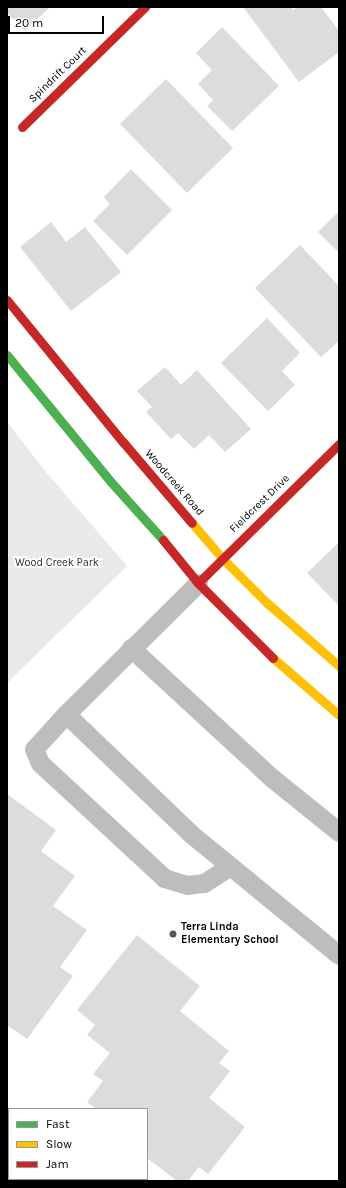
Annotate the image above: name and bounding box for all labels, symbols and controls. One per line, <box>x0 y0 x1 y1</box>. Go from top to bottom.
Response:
scale bar <box>10 8 106 34</box>
text: 20 m <box>15 16 43 30</box>
street label: Spindrift Court <box>27 44 89 106</box>
street label: Woodcreek Road <box>142 447 206 519</box>
street label: Fieldcrest Drive <box>227 472 293 536</box>
park label: Wood Creek Park <box>15 556 99 570</box>
place label: Terra Linda Elementary School <box>181 921 279 947</box>
marker: Terra Linda Elementary School <box>168 929 178 939</box>
legend <box>8 1108 148 1180</box>
text: Fast <box>46 1117 69 1131</box>
text: Slow <box>46 1137 72 1151</box>
text: Jam <box>46 1157 69 1171</box>

